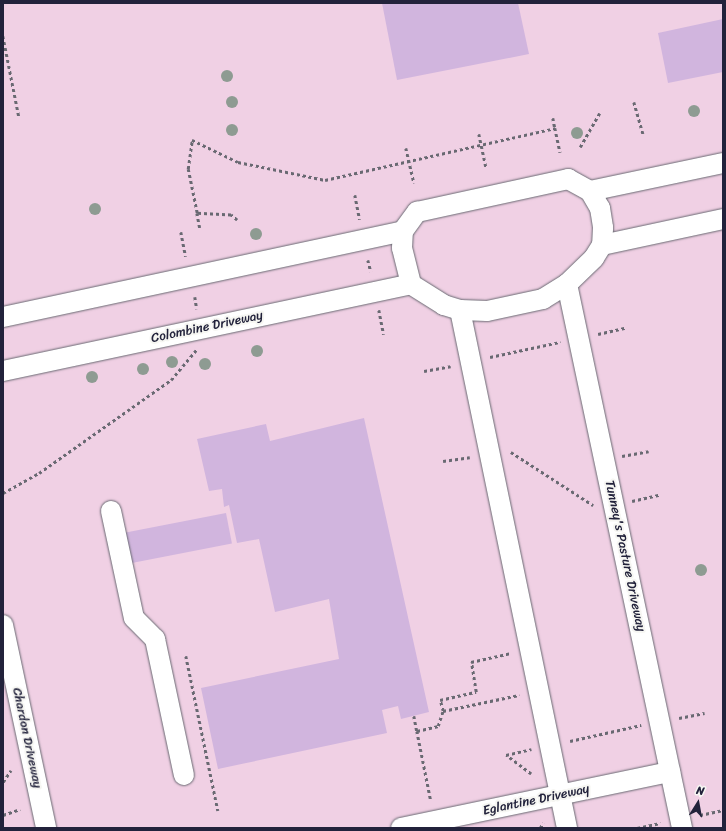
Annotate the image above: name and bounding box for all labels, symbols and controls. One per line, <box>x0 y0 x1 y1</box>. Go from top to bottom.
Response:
street label: Colombine Driveway <box>149 307 265 347</box>
street label: Tunney's Pasture Driveway <box>601 479 649 633</box>
street label: Chardon Driveway <box>9 686 45 790</box>
street label: Eglantine Driveway <box>481 781 591 819</box>
text: N <box>695 781 706 801</box>
north arrow <box>678 783 718 823</box>

